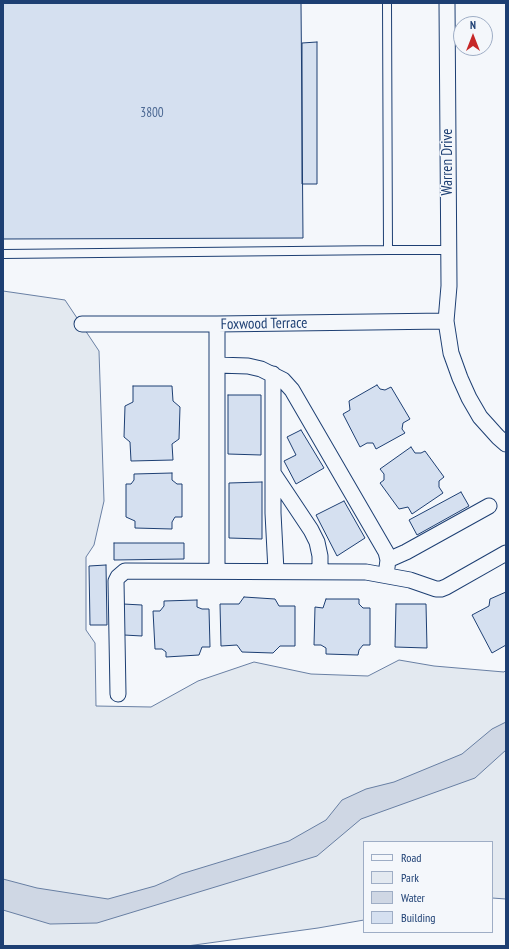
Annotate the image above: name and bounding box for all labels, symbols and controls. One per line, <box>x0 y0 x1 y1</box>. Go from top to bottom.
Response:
north arrow <box>453 16 493 56</box>
text: N <box>470 18 476 32</box>
house number: 3800 <box>140 105 164 121</box>
street label: Warren Drive <box>439 128 457 196</box>
street label: Foxwood Terrace <box>220 314 308 334</box>
legend <box>363 841 493 933</box>
text: Road <box>401 850 421 865</box>
text: Park <box>401 870 419 885</box>
text: Water <box>401 890 425 905</box>
text: Building <box>401 910 436 925</box>

